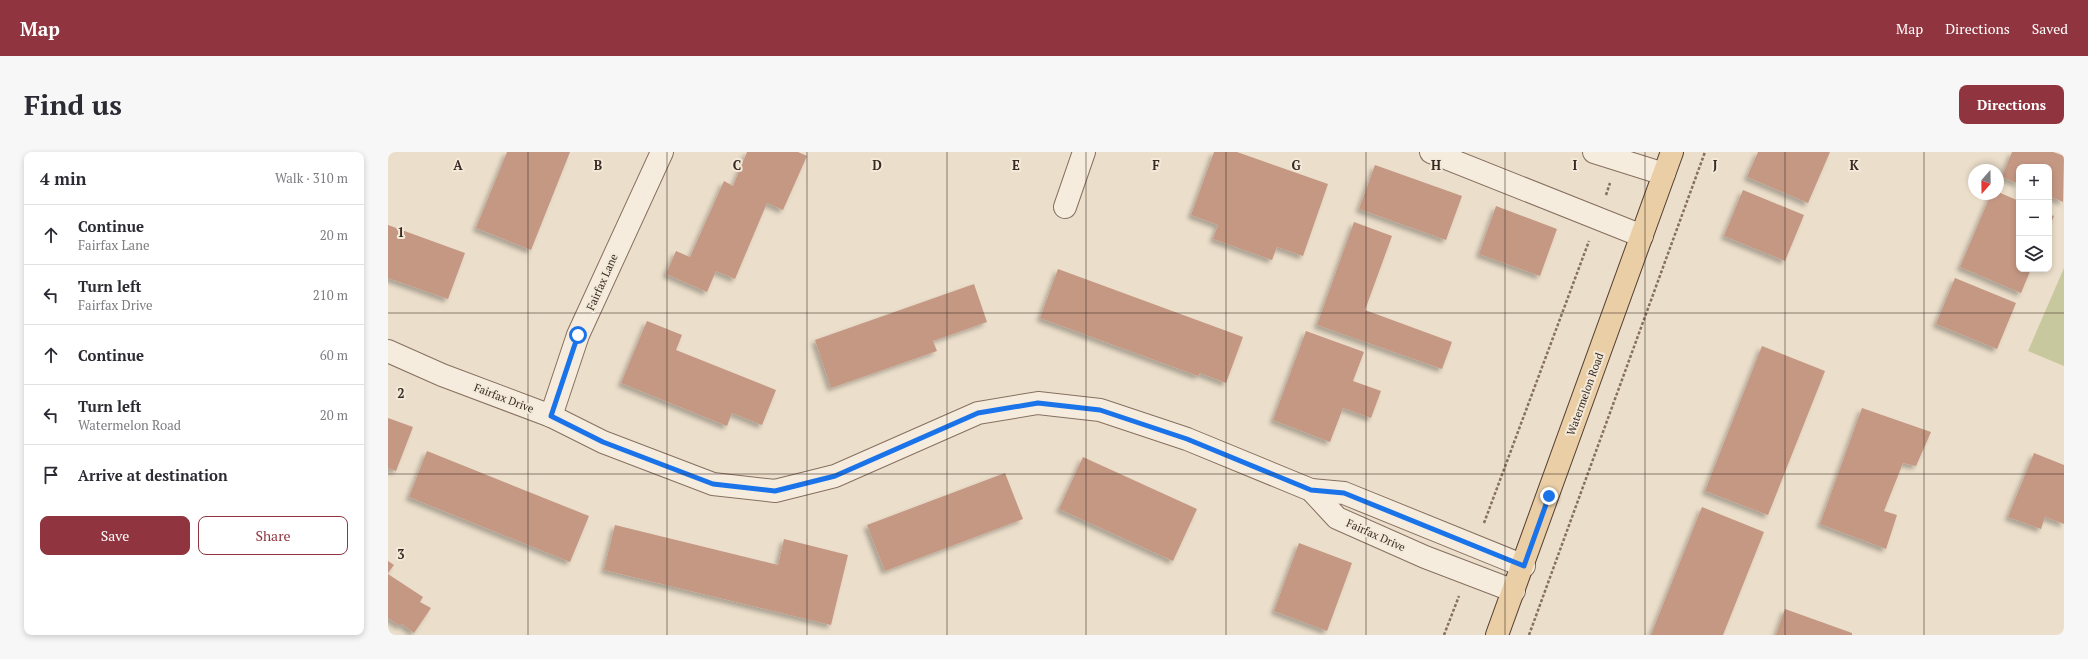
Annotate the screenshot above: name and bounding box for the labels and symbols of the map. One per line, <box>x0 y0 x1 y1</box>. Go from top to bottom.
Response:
text: A <box>453 156 463 174</box>
text: B <box>594 156 602 174</box>
text: C <box>733 156 741 174</box>
text: D <box>872 156 882 174</box>
text: E <box>1012 156 1020 174</box>
text: F <box>1152 156 1160 174</box>
text: G <box>1291 156 1301 174</box>
text: H <box>1431 156 1441 174</box>
text: I <box>1573 156 1578 174</box>
text: J <box>1713 156 1718 174</box>
text: K <box>1849 156 1859 174</box>
north arrow <box>1968 164 2004 200</box>
text: 1 <box>397 223 405 241</box>
street label: Fairfax Lane <box>583 251 621 312</box>
route start <box>569 326 587 344</box>
street label: Watermelon Road <box>1564 351 1606 437</box>
street label: Fairfax Drive <box>472 380 536 416</box>
text: 2 <box>397 384 405 402</box>
route end <box>1540 487 1558 505</box>
street label: Fairfax Drive <box>1344 516 1408 554</box>
text: 3 <box>397 545 405 563</box>

